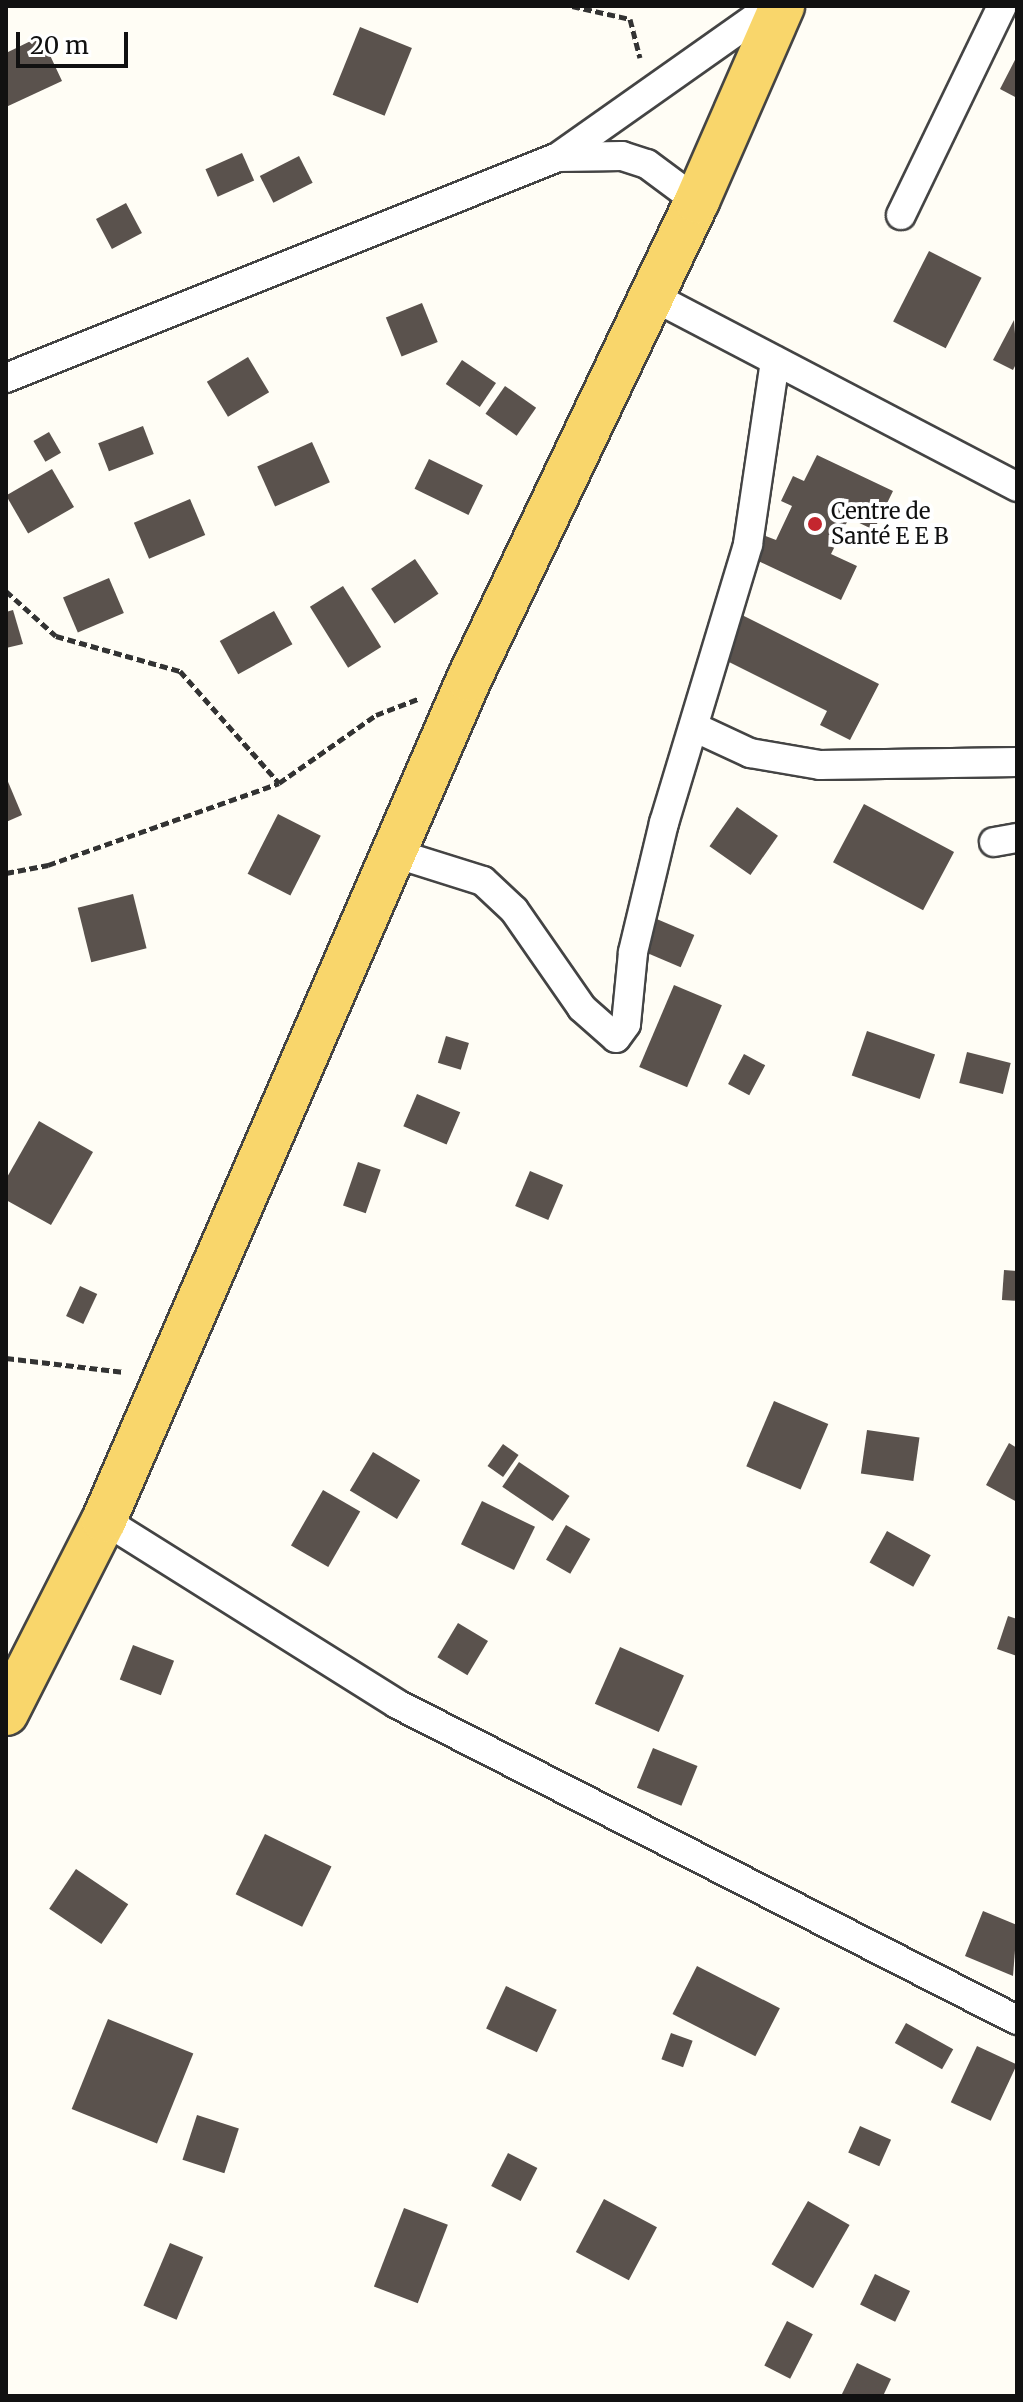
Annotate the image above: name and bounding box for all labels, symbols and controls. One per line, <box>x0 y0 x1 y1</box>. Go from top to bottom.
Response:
scale bar <box>20 16 132 66</box>
text: 20 m <box>30 30 89 61</box>
place label: Centre de Santé E E B <box>831 498 948 550</box>
marker: Centre de Santé E E B <box>806 515 824 533</box>

